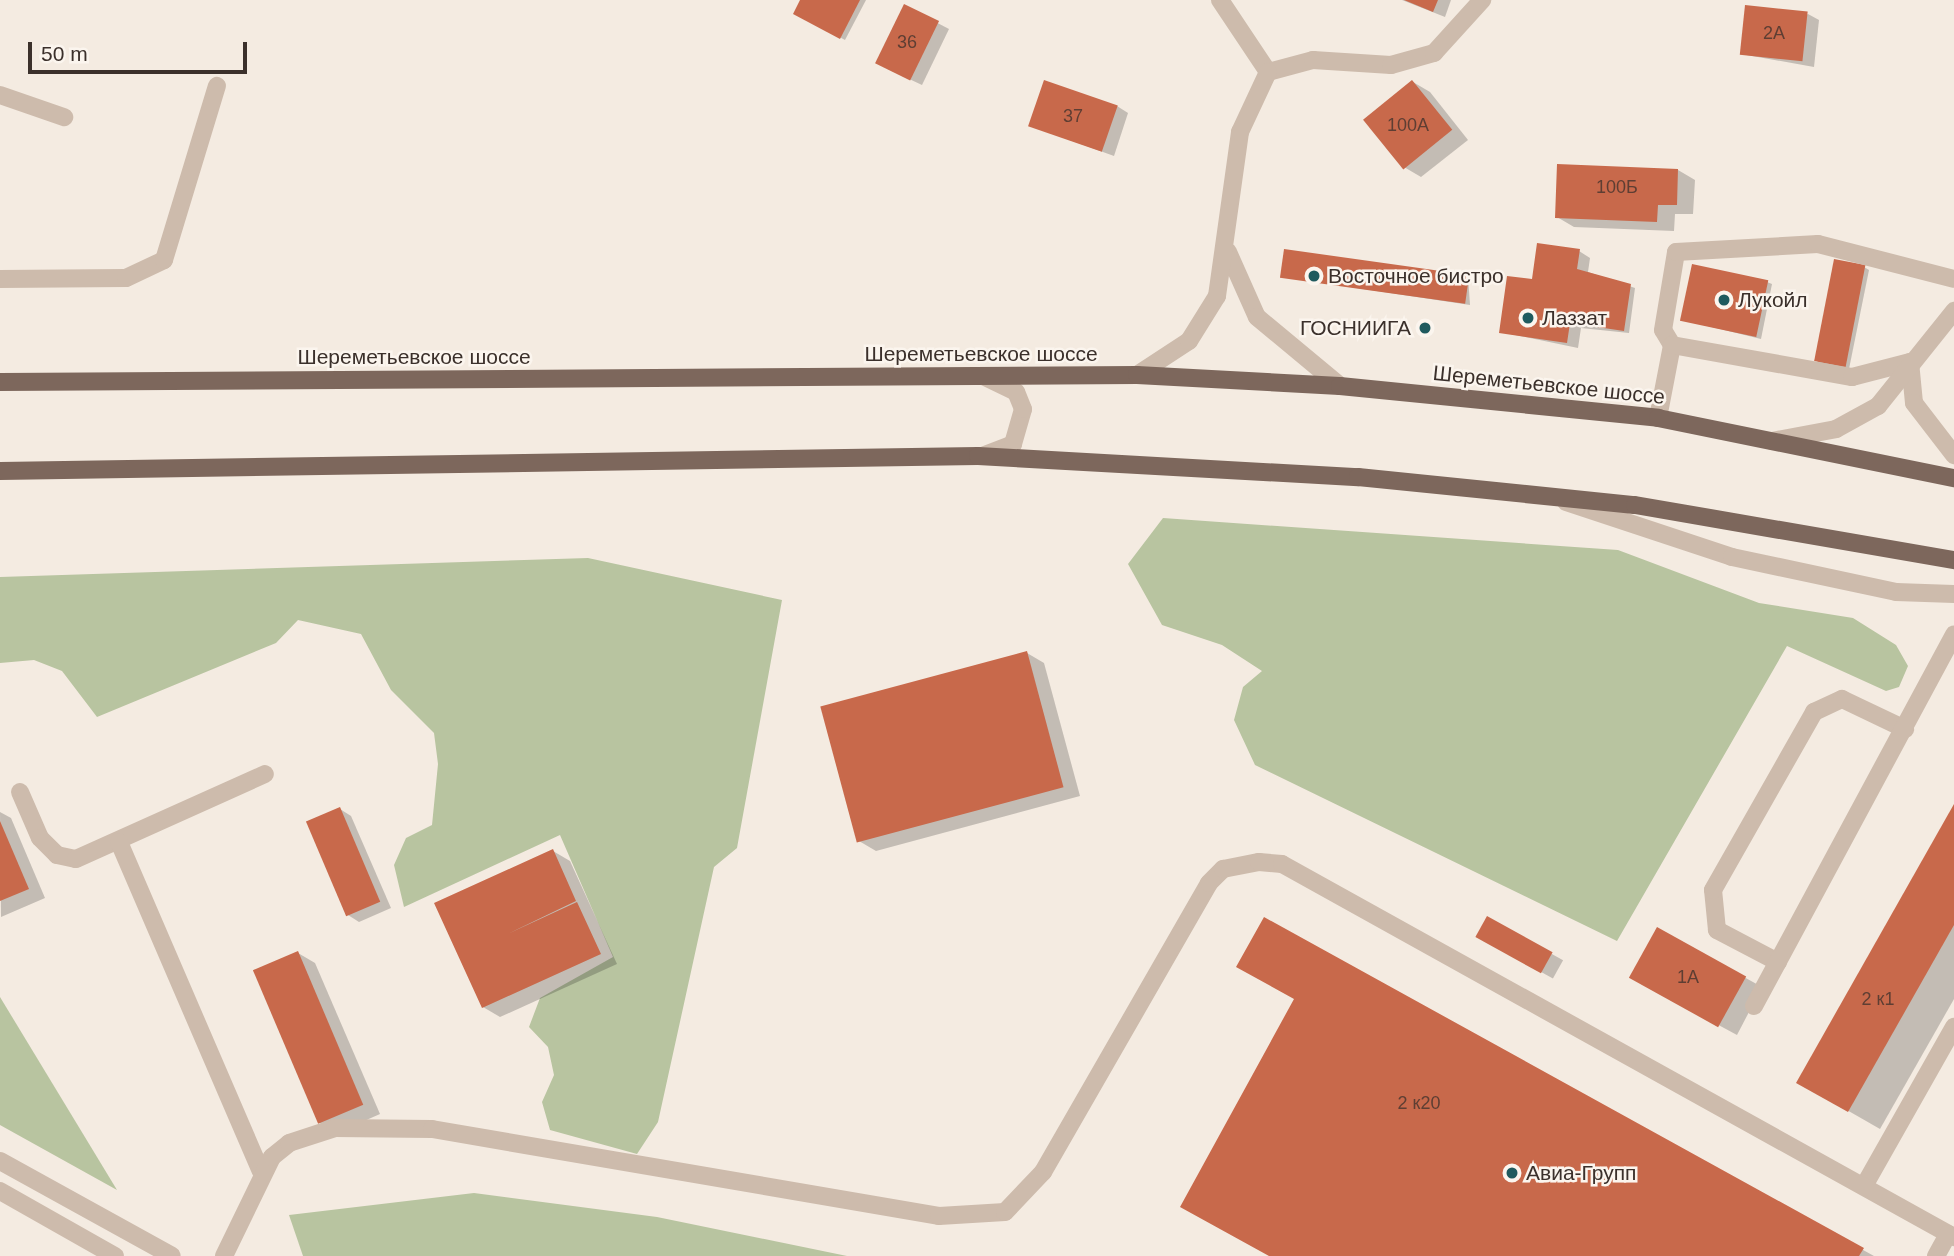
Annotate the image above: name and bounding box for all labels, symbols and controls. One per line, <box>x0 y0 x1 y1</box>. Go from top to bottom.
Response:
house number: 2А <box>1763 22 1785 44</box>
scale bar <box>32 28 250 72</box>
house number: 36 <box>897 31 917 53</box>
text: 50 m <box>41 42 88 65</box>
house number: 37 <box>1063 105 1083 127</box>
house number: 100А <box>1387 114 1429 136</box>
house number: 100Б <box>1596 176 1638 198</box>
place label: Восточное бистро <box>1328 263 1504 289</box>
marker: Восточное бистро <box>1306 268 1322 284</box>
place label: Лукойл <box>1738 287 1808 313</box>
marker: Лукойл <box>1716 292 1732 308</box>
place label: Лаззат <box>1542 305 1607 331</box>
marker: Лаззат <box>1520 310 1536 326</box>
place label: ГОСНИИГА <box>1300 315 1411 341</box>
marker: ГОСНИИГА <box>1417 320 1433 336</box>
street label: Шереметьевское шоссе <box>864 341 1098 367</box>
street label: Шереметьевское шоссе <box>297 344 531 370</box>
street label: Шереметьевское шоссе <box>1432 360 1666 410</box>
house number: 1А <box>1677 966 1699 988</box>
house number: 2 к1 <box>1862 988 1894 1010</box>
house number: 2 к20 <box>1398 1092 1440 1114</box>
place label: Авиа-Групп <box>1526 1160 1636 1186</box>
marker: Авиа-Групп <box>1504 1165 1520 1181</box>

